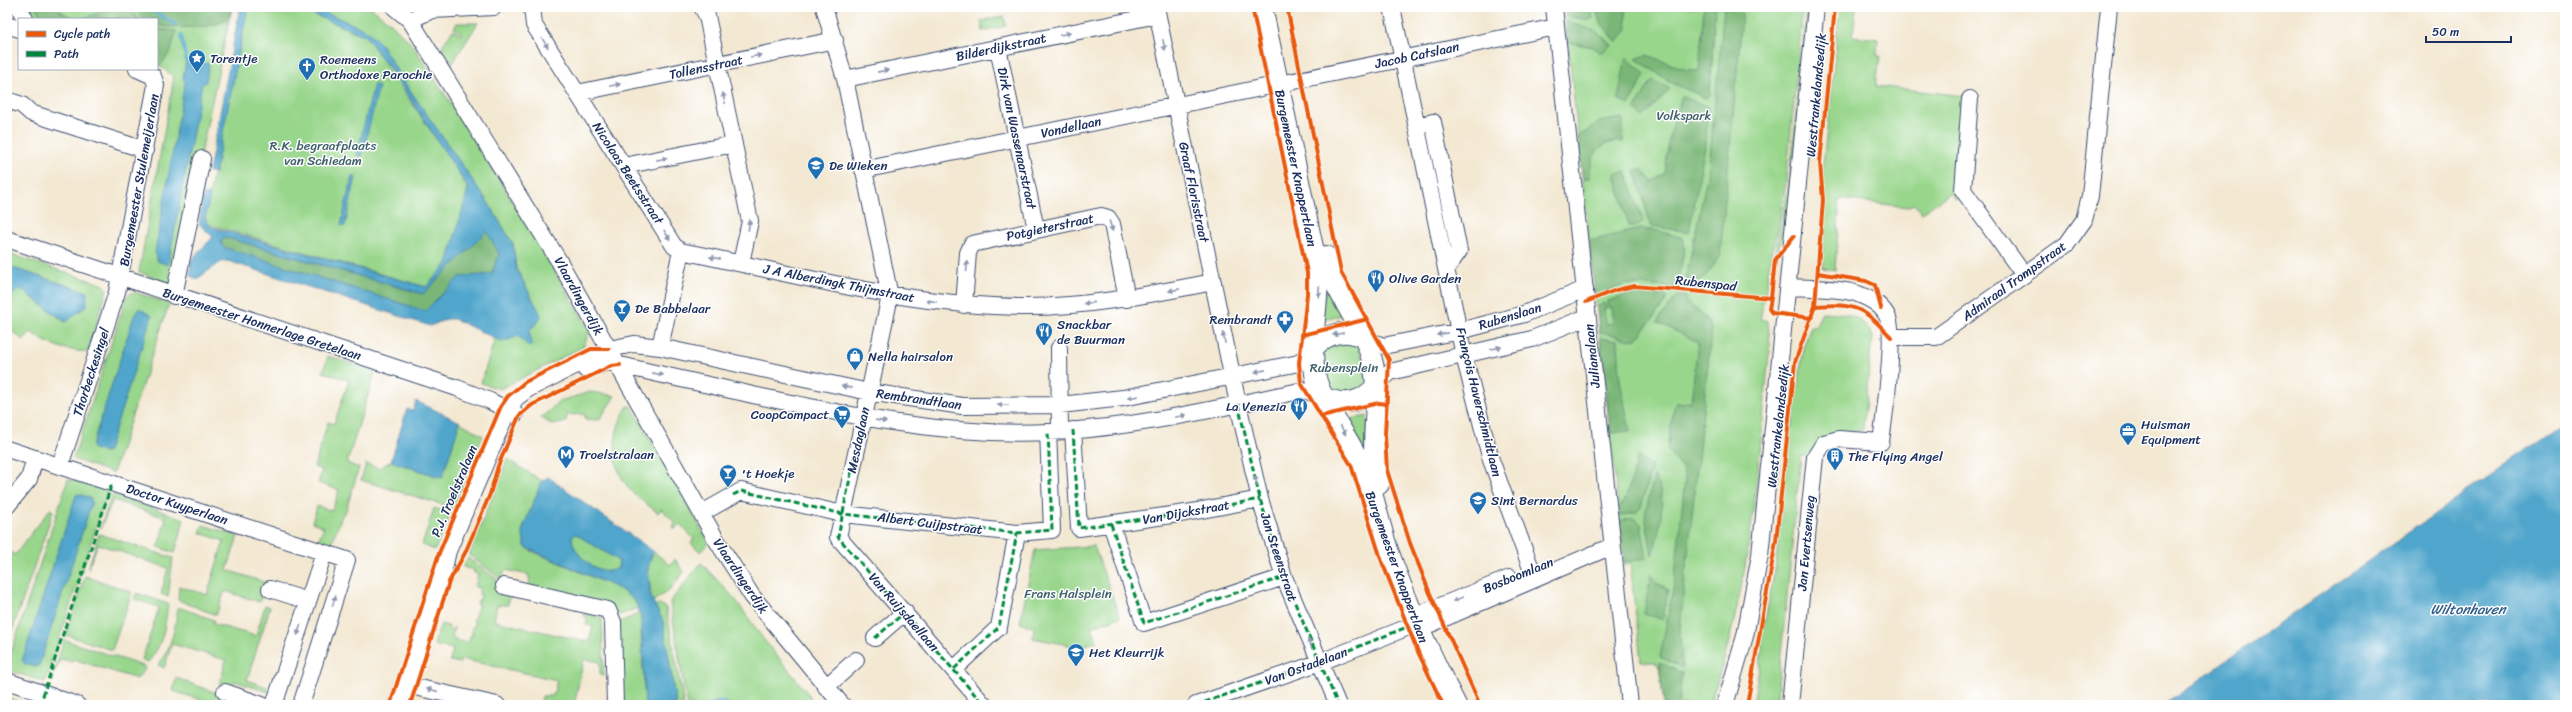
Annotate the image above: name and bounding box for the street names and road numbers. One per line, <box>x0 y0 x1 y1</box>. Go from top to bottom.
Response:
street label: Bilderdijkstraat <box>954 26 1049 68</box>
street label: Westfrankelandsedijk <box>1799 32 1833 158</box>
street label: Jacob Catslaan <box>1372 35 1461 75</box>
street label: Tollensstraat <box>667 48 745 86</box>
street label: Dirk van Wassenaarstraat <box>991 65 1043 212</box>
street label: Burgemeester Knappertlaan <box>1268 87 1324 249</box>
street label: Burgemeester Stulemeijerlaan <box>112 92 166 268</box>
street label: Vondellaan <box>1039 109 1103 145</box>
street label: Nicolaas Beetsstraat <box>586 117 670 230</box>
street label: Graaf Florisstraat <box>1172 140 1216 245</box>
street label: Potgieterstraat <box>1004 206 1096 248</box>
street label: Admiraal Trompstraat <box>1956 235 2071 327</box>
street label: Vlaardingerdijk <box>548 252 610 340</box>
street label: J A Alberdingk Thijmstraat <box>760 257 917 309</box>
street label: Rubenspad <box>1674 268 1739 298</box>
street label: Burgemeester Honnerlage Gretelaan <box>159 281 365 367</box>
street label: Rubenslaan <box>1476 296 1544 336</box>
street label: Julianalaan <box>1577 323 1607 390</box>
street label: Thorbeckesingel <box>66 324 116 419</box>
street label: François Haverschmidtlaan <box>1449 325 1509 479</box>
street label: Westfrankelandsedijk <box>1760 363 1796 489</box>
street label: Rembrandtlaan <box>875 382 963 416</box>
street label: Mesdaglaan <box>840 405 876 475</box>
street label: P.J. Troelstralaan <box>424 441 484 541</box>
street label: Doctor Kuyperlaan <box>123 477 231 531</box>
street label: Burgemeester Knappertlaan <box>1359 488 1435 646</box>
street label: Van Dijckstraat <box>1141 493 1232 531</box>
street label: Jan Evertsenweg <box>1790 494 1822 593</box>
street label: Albert Cuijpstraat <box>875 505 984 541</box>
street label: Jan Steenstraat <box>1253 508 1304 605</box>
street label: Vlaardingerdijk <box>707 533 775 619</box>
street label: Bosboomlaan <box>1479 550 1557 600</box>
street label: Van Ruijsdaellaan <box>863 567 945 657</box>
street label: Van Ostadelaan <box>1261 640 1351 692</box>

